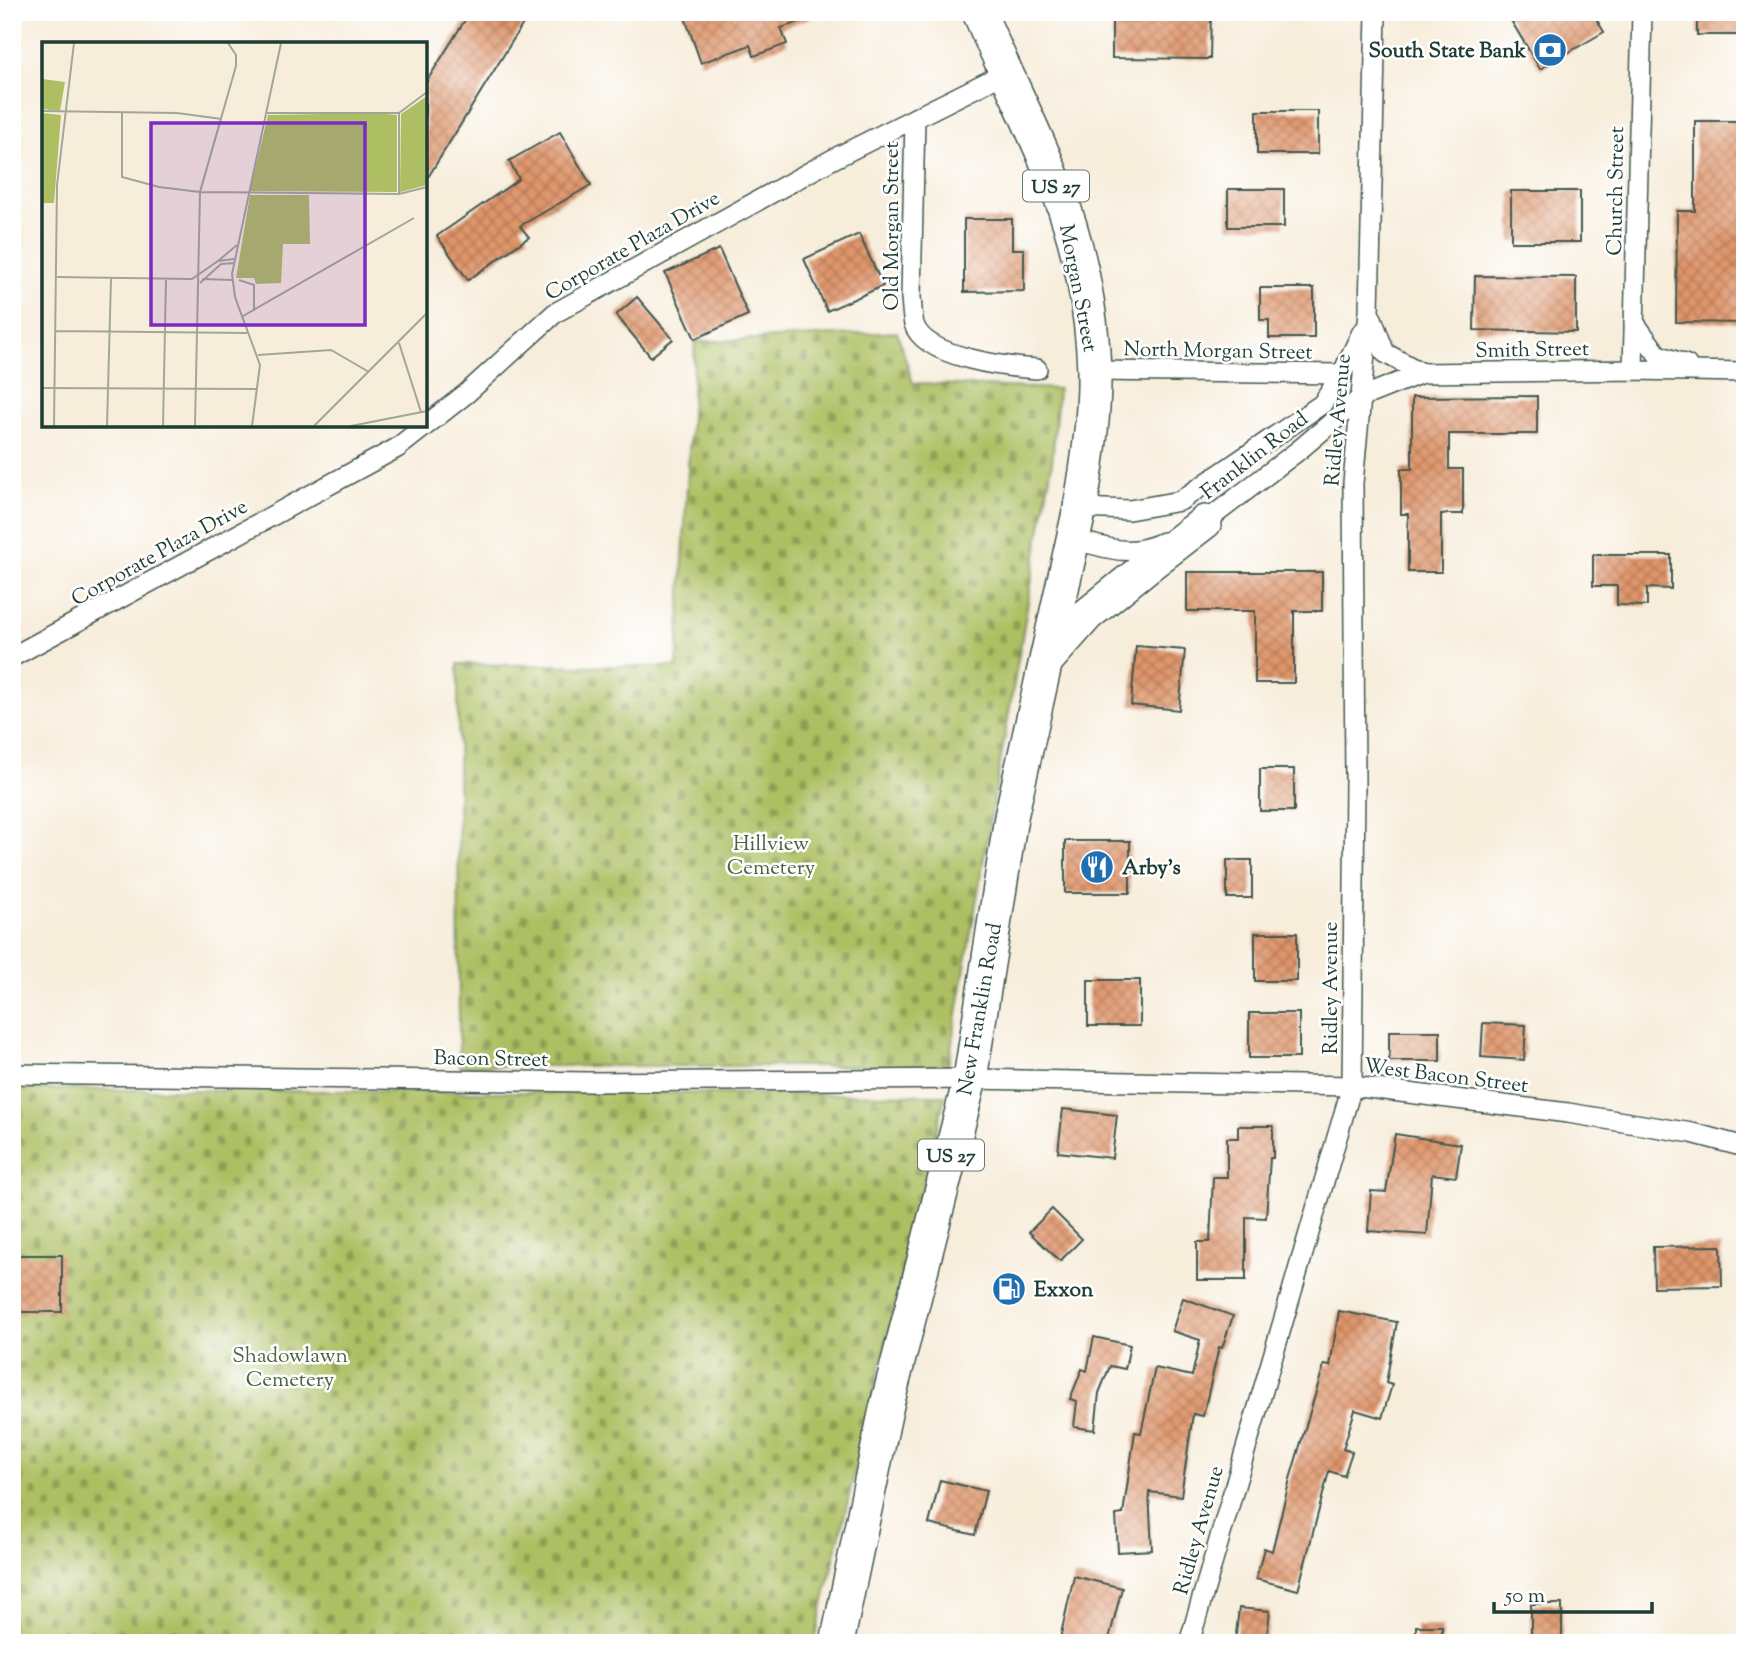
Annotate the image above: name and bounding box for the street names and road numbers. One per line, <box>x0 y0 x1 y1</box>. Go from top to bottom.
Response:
street label: Church Street <box>1601 126 1633 256</box>
street label: Old Morgan Street <box>878 141 908 311</box>
road number: US 27 <box>1023 170 1089 202</box>
street label: Corporate Plaza Drive <box>540 184 726 309</box>
street label: Morgan Street <box>1050 222 1104 355</box>
street label: North Morgan Street <box>1123 335 1313 369</box>
street label: Smith Street <box>1475 335 1589 367</box>
street label: Ridley Avenue <box>1318 353 1360 488</box>
street label: Franklin Road <box>1195 405 1315 508</box>
street label: Corporate Plaza Drive <box>66 493 254 615</box>
street label: New Franklin Road <box>951 921 1011 1098</box>
street label: Ridley Avenue <box>1317 921 1347 1055</box>
street label: Bacon Street <box>433 1044 549 1076</box>
street label: West Bacon Street <box>1362 1052 1530 1102</box>
road number: US 27 <box>918 1140 984 1170</box>
street label: Ridley Avenue <box>1167 1462 1233 1599</box>

